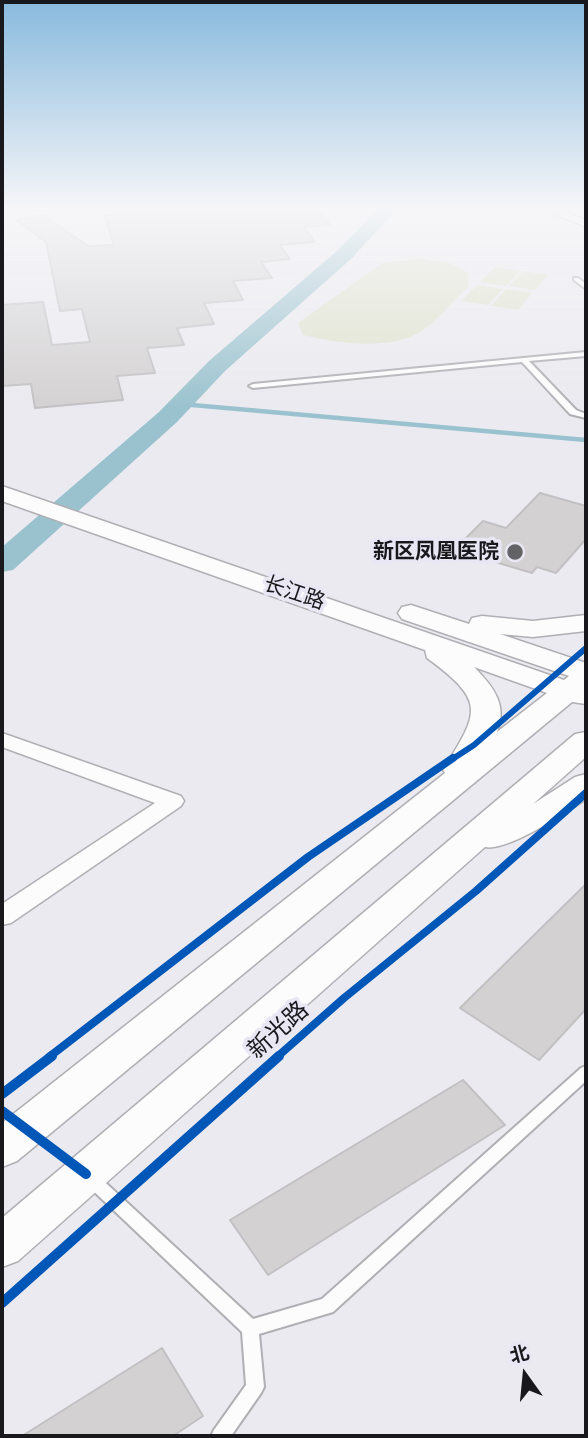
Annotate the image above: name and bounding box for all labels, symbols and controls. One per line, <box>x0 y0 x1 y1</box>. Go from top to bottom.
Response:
place label: 新区凤凰医院 <box>373 539 499 565</box>
marker: 新区凤凰医院 <box>505 542 525 562</box>
street label: 长江路 <box>260 572 328 616</box>
street label: 新光路 <box>243 996 315 1066</box>
north arrow <box>490 1340 560 1410</box>
text: 北 <box>507 1340 532 1369</box>

